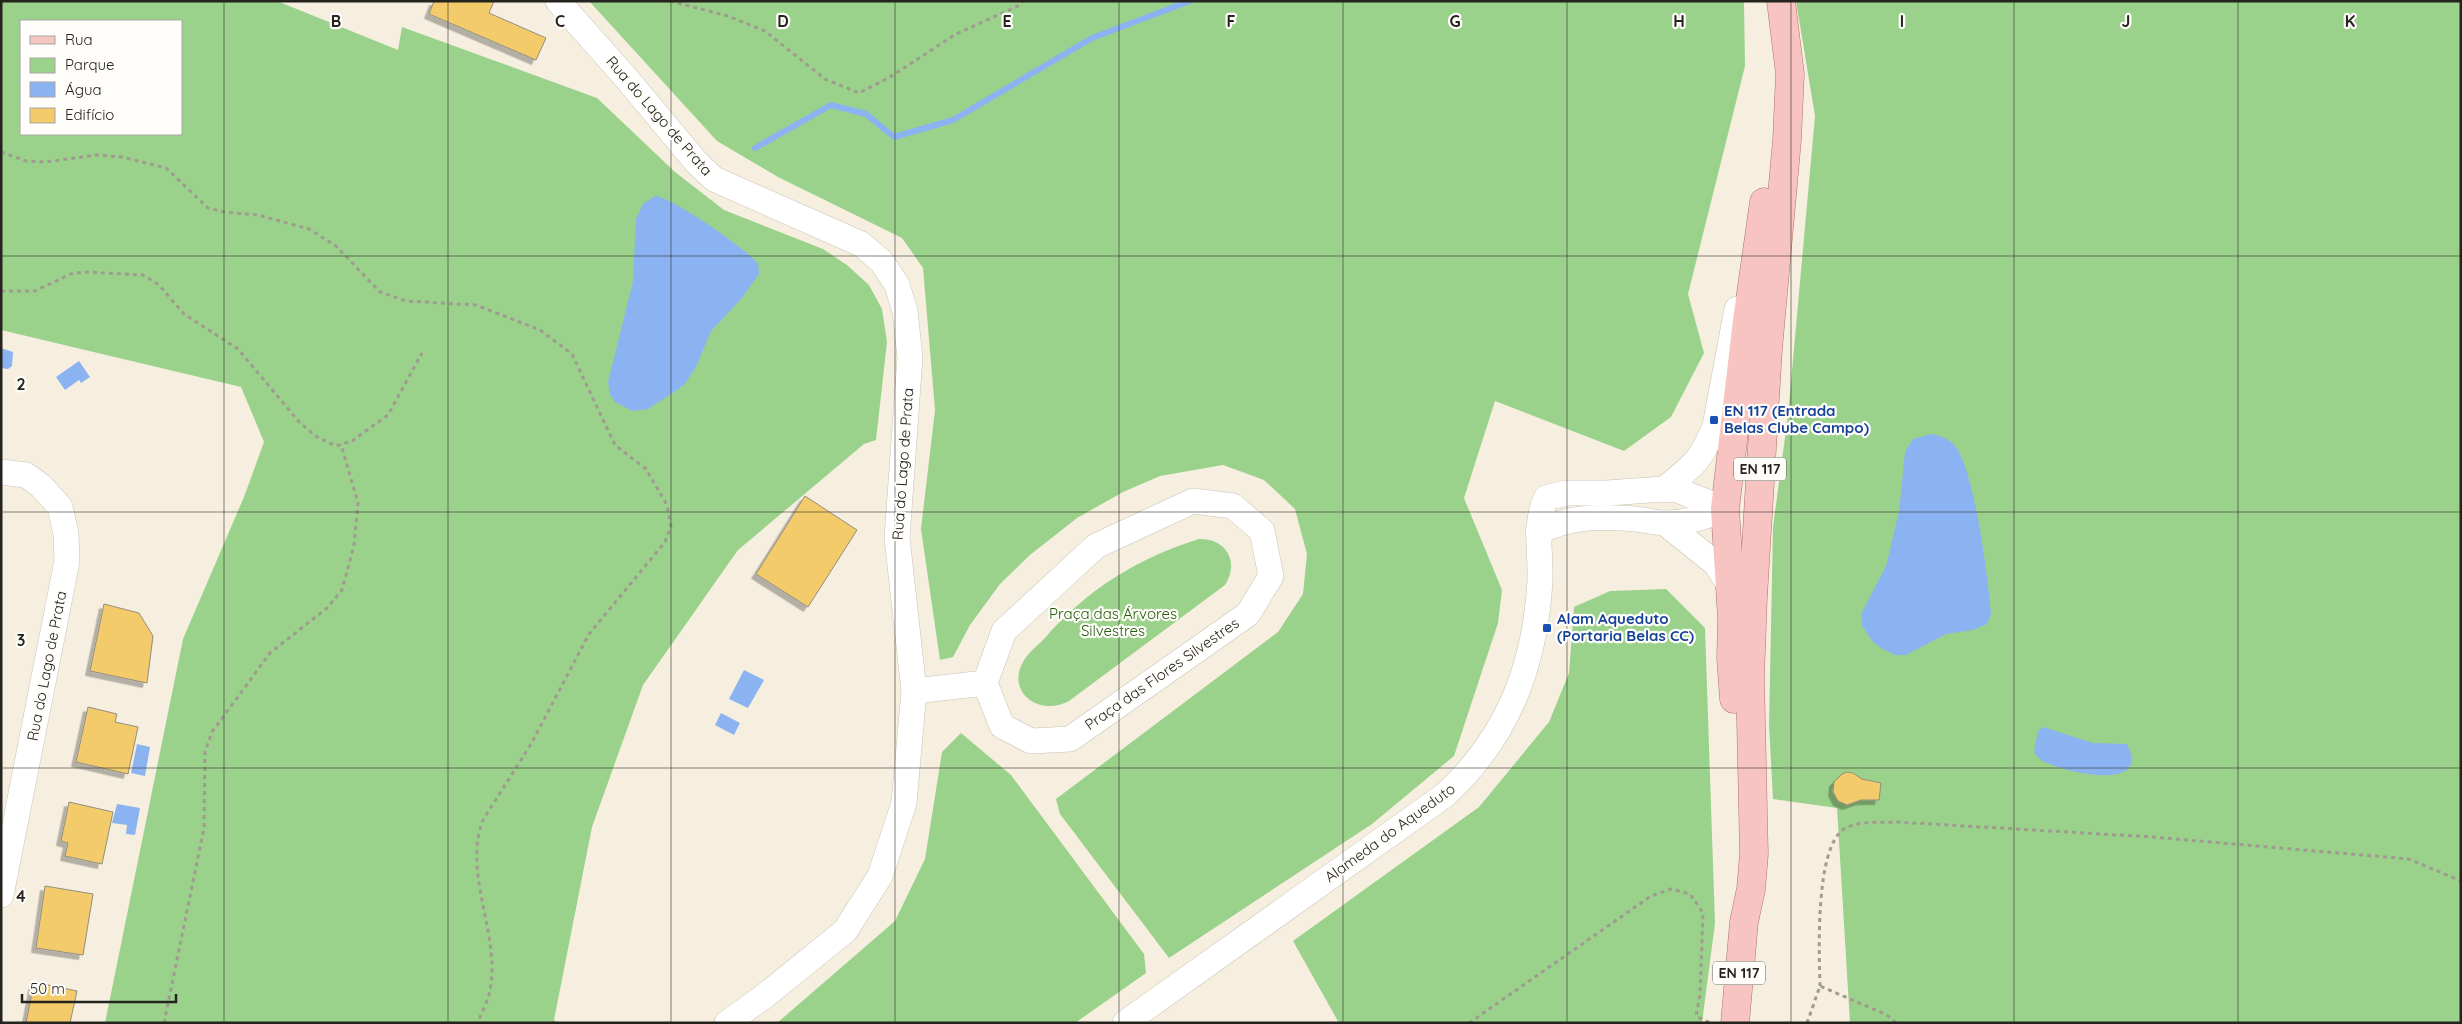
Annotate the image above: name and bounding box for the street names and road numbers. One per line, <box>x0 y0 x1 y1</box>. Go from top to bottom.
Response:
street label: Rua do Lago de Prata <box>602 52 717 179</box>
street label: Rua do Lago de Prata <box>888 387 917 541</box>
road number: EN 117 <box>1734 458 1786 480</box>
street label: Rua do Lago de Prata <box>23 589 70 743</box>
street label: Praça das Flores Silvestres <box>1081 613 1242 734</box>
street label: Alameda do Aqueduto <box>1321 779 1459 886</box>
road number: EN 117 <box>1713 961 1765 984</box>

